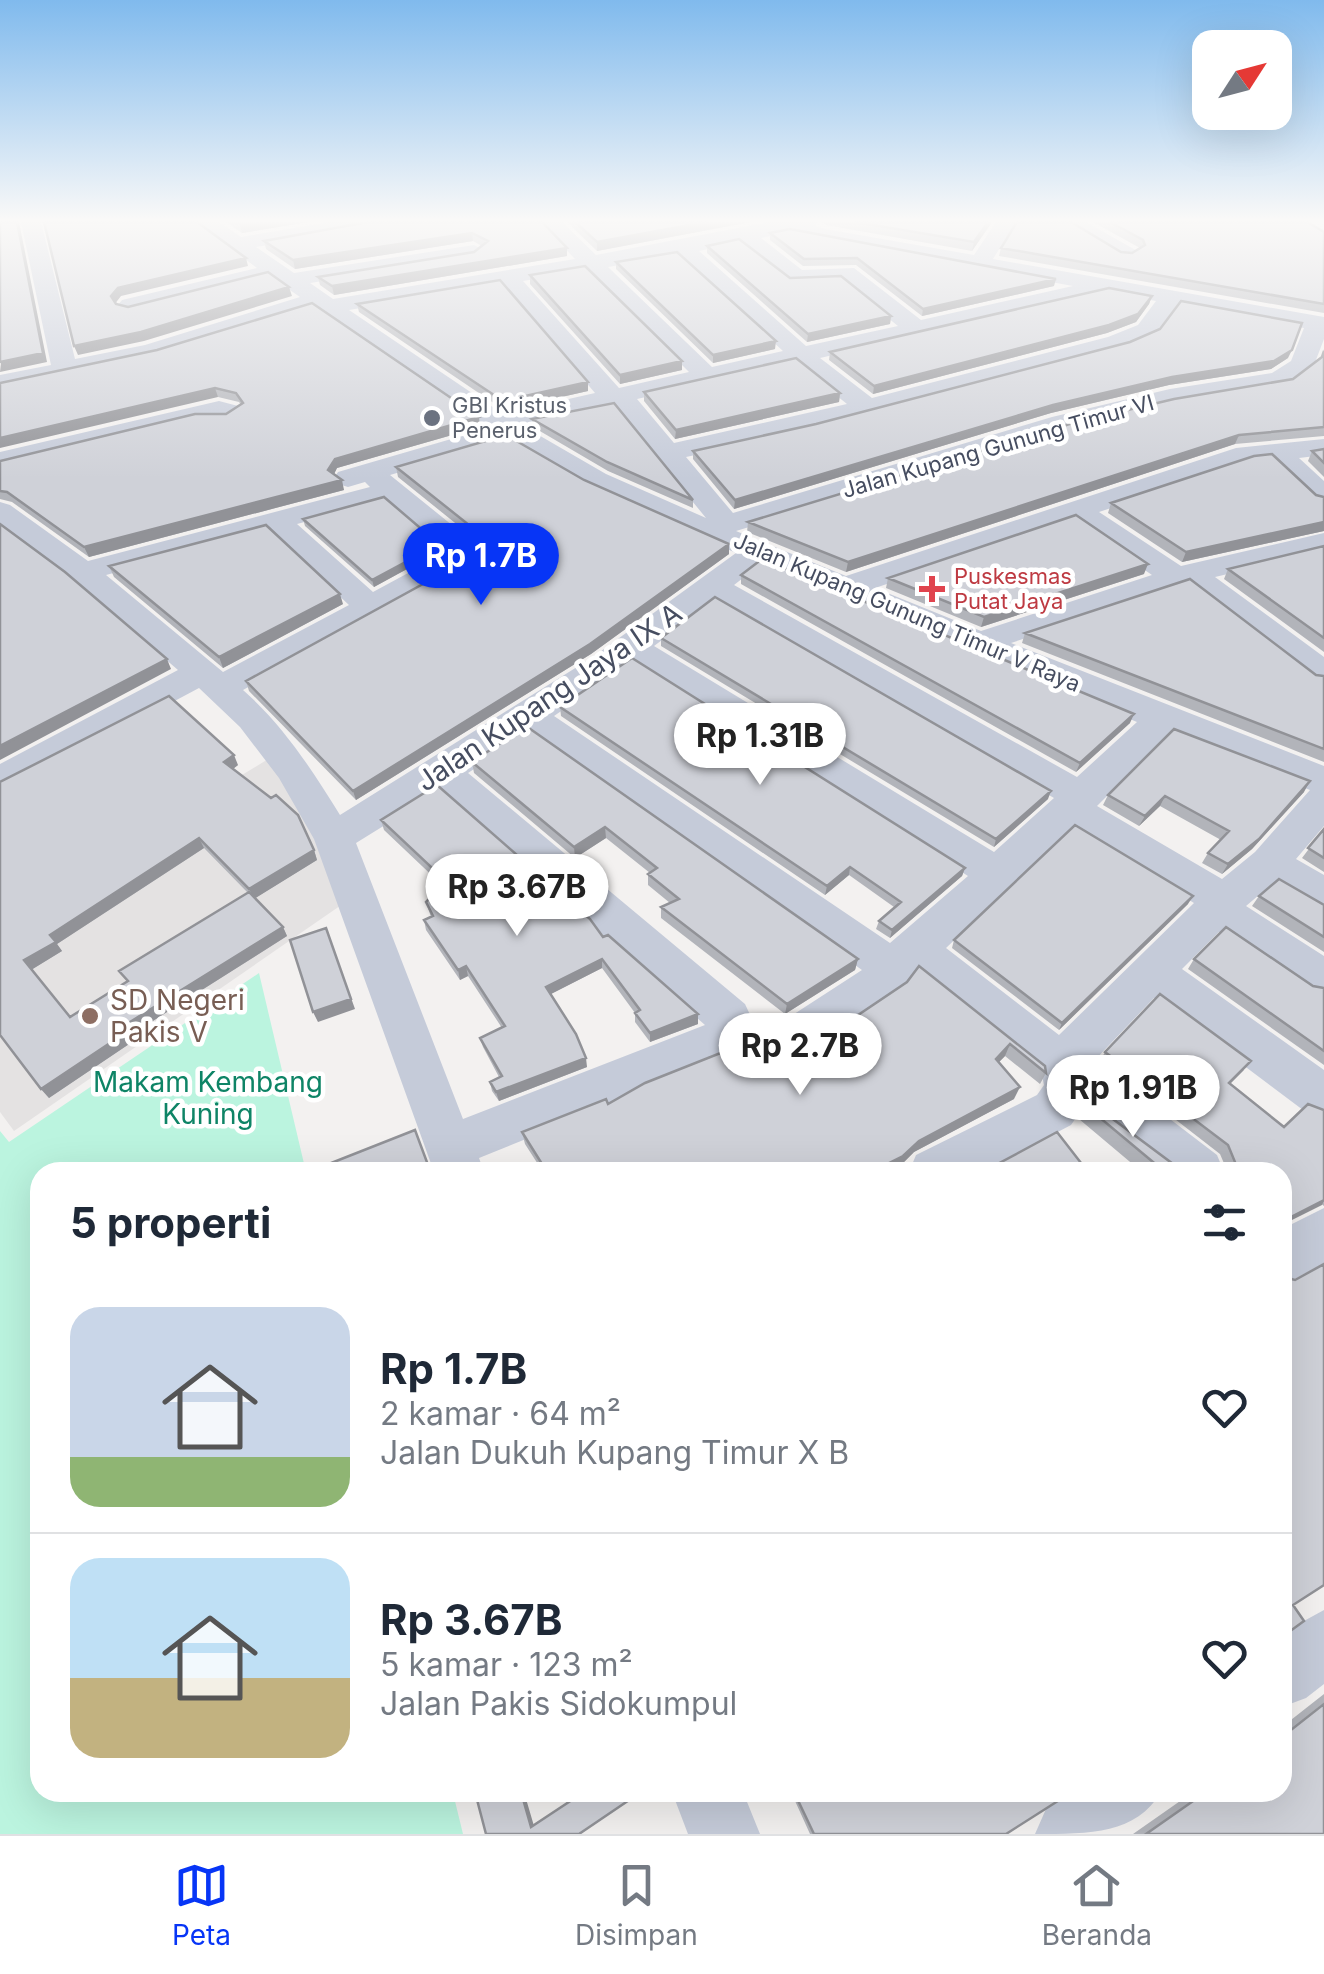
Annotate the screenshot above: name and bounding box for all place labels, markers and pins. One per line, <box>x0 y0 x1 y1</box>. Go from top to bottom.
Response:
place label: GBI Kristus Penerus <box>452 392 567 443</box>
marker: GBI Kristus Penerus <box>421 407 443 429</box>
pin: Rp 1.7B <box>389 523 573 608</box>
place label: Puskesmas Putat Jaya <box>954 563 1072 614</box>
marker: Puskesmas Putat Jaya <box>919 576 945 602</box>
pin: Rp 1.31B <box>657 703 863 788</box>
pin: Rp 3.67B <box>414 854 620 939</box>
place label: SD Negeri Pakis V <box>110 983 245 1049</box>
marker: SD Negeri Pakis V <box>79 1005 101 1027</box>
pin: Rp 2.7B <box>708 1013 892 1098</box>
pin: Rp 1.91B <box>1030 1055 1236 1140</box>

